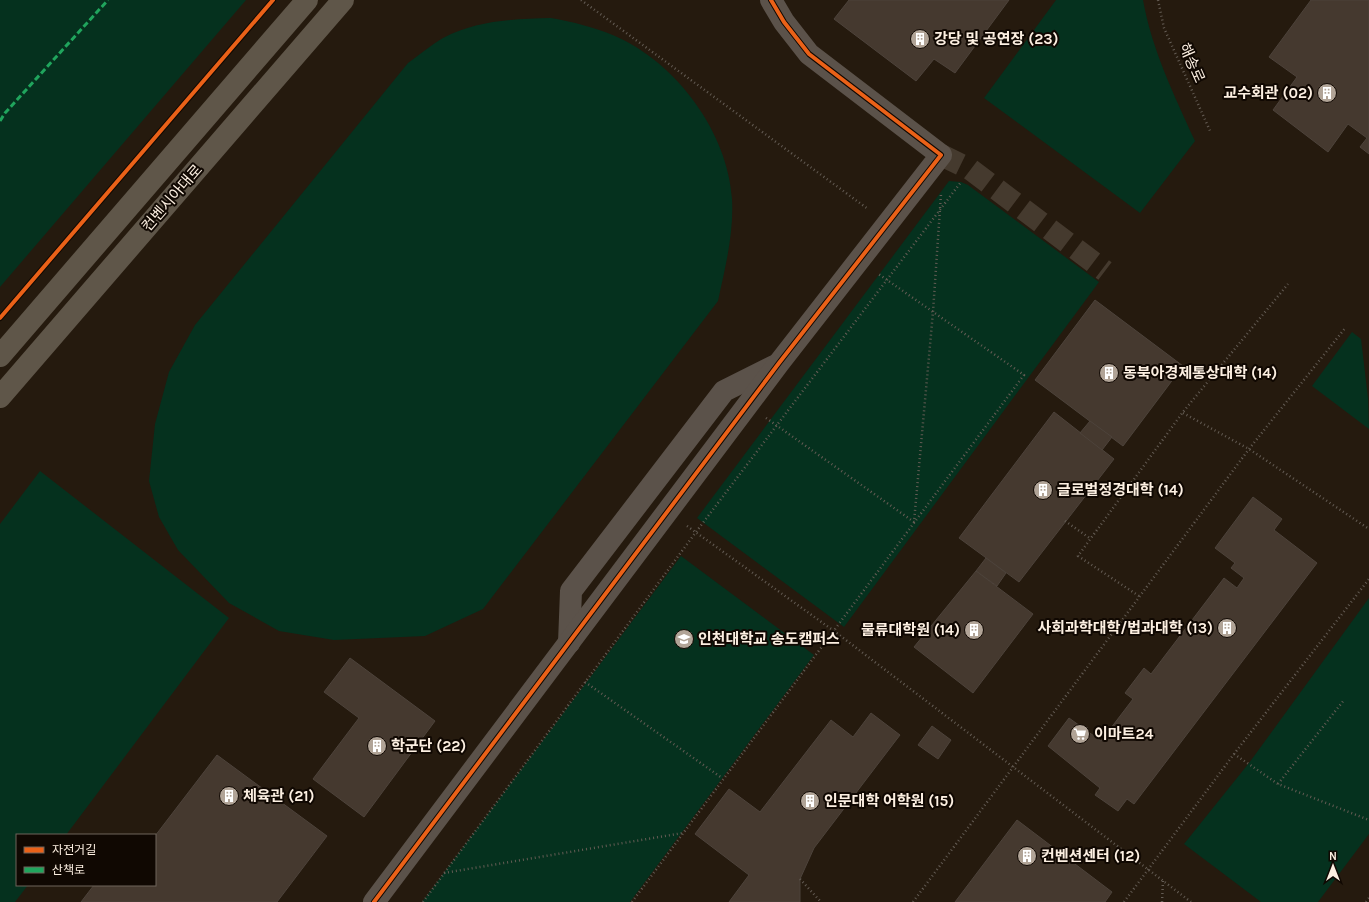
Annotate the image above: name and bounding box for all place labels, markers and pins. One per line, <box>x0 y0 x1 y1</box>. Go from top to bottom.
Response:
building icon: 강당 및 공연장 (23) <box>909 28 931 50</box>
place label: 강당 및 공연장 (23) <box>934 30 1059 48</box>
building icon: 교수회관 (02) <box>1316 82 1338 104</box>
place label: 교수회관 (02) <box>1223 84 1313 102</box>
building icon: 동북아경제통상대학 (14) <box>1098 362 1120 384</box>
place label: 동북아경제통상대학 (14) <box>1123 364 1277 382</box>
building icon: 글로벌정경대학 (14) <box>1032 479 1054 501</box>
place label: 글로벌정경대학 (14) <box>1057 481 1184 499</box>
building icon: 사회과학대학/법과대학 (13) <box>1216 617 1238 639</box>
building icon: 물류대학원 (14) <box>963 619 985 641</box>
place label: 사회과학대학/법과대학 (13) <box>1037 619 1213 637</box>
place label: 물류대학원 (14) <box>861 621 960 639</box>
school or university icon: 인천대학교 송도캠퍼스 <box>673 628 695 650</box>
place label: 인천대학교 송도캠퍼스 <box>698 630 840 648</box>
supermarket icon: 이마트24 <box>1069 723 1091 745</box>
place label: 이마트24 <box>1094 725 1153 743</box>
building icon: 학군단 (22) <box>366 735 388 757</box>
place label: 학군단 (22) <box>391 737 466 755</box>
building icon: 체육관 (21) <box>218 785 240 807</box>
place label: 체육관 (21) <box>243 787 315 805</box>
building icon: 인문대학 어학원 (15) <box>799 790 821 812</box>
place label: 인문대학 어학원 (15) <box>824 792 954 810</box>
building icon: 컨벤션센터 (12) <box>1016 845 1038 867</box>
place label: 컨벤션센터 (12) <box>1041 847 1140 865</box>

